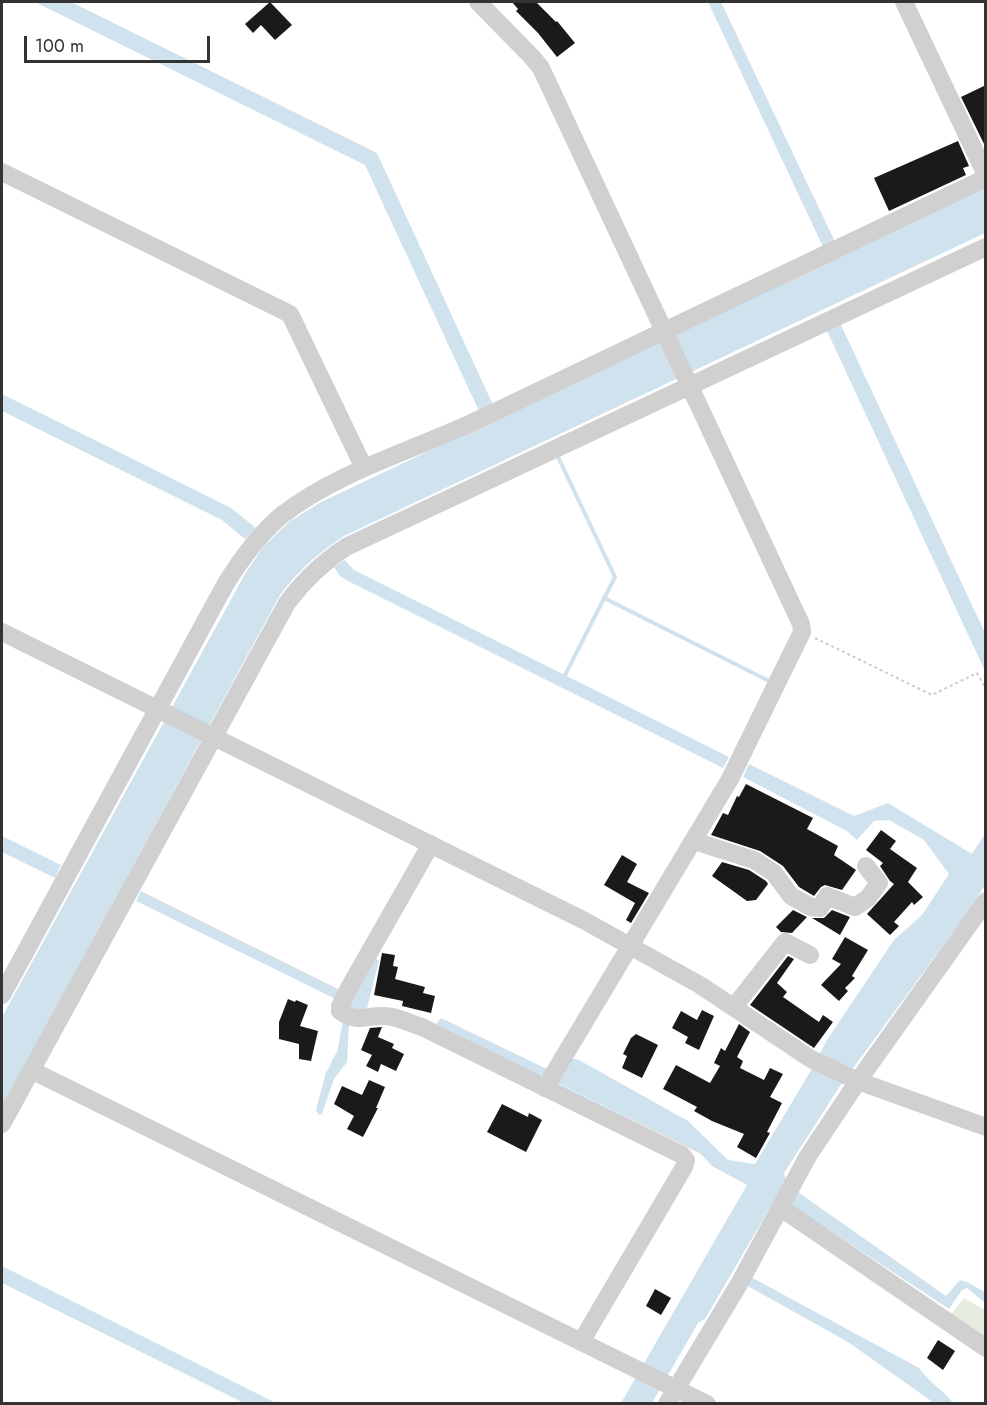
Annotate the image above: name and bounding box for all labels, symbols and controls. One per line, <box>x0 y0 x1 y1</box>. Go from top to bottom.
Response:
scale bar <box>27 24 213 62</box>
text: 100 m <box>35 33 84 59</box>

